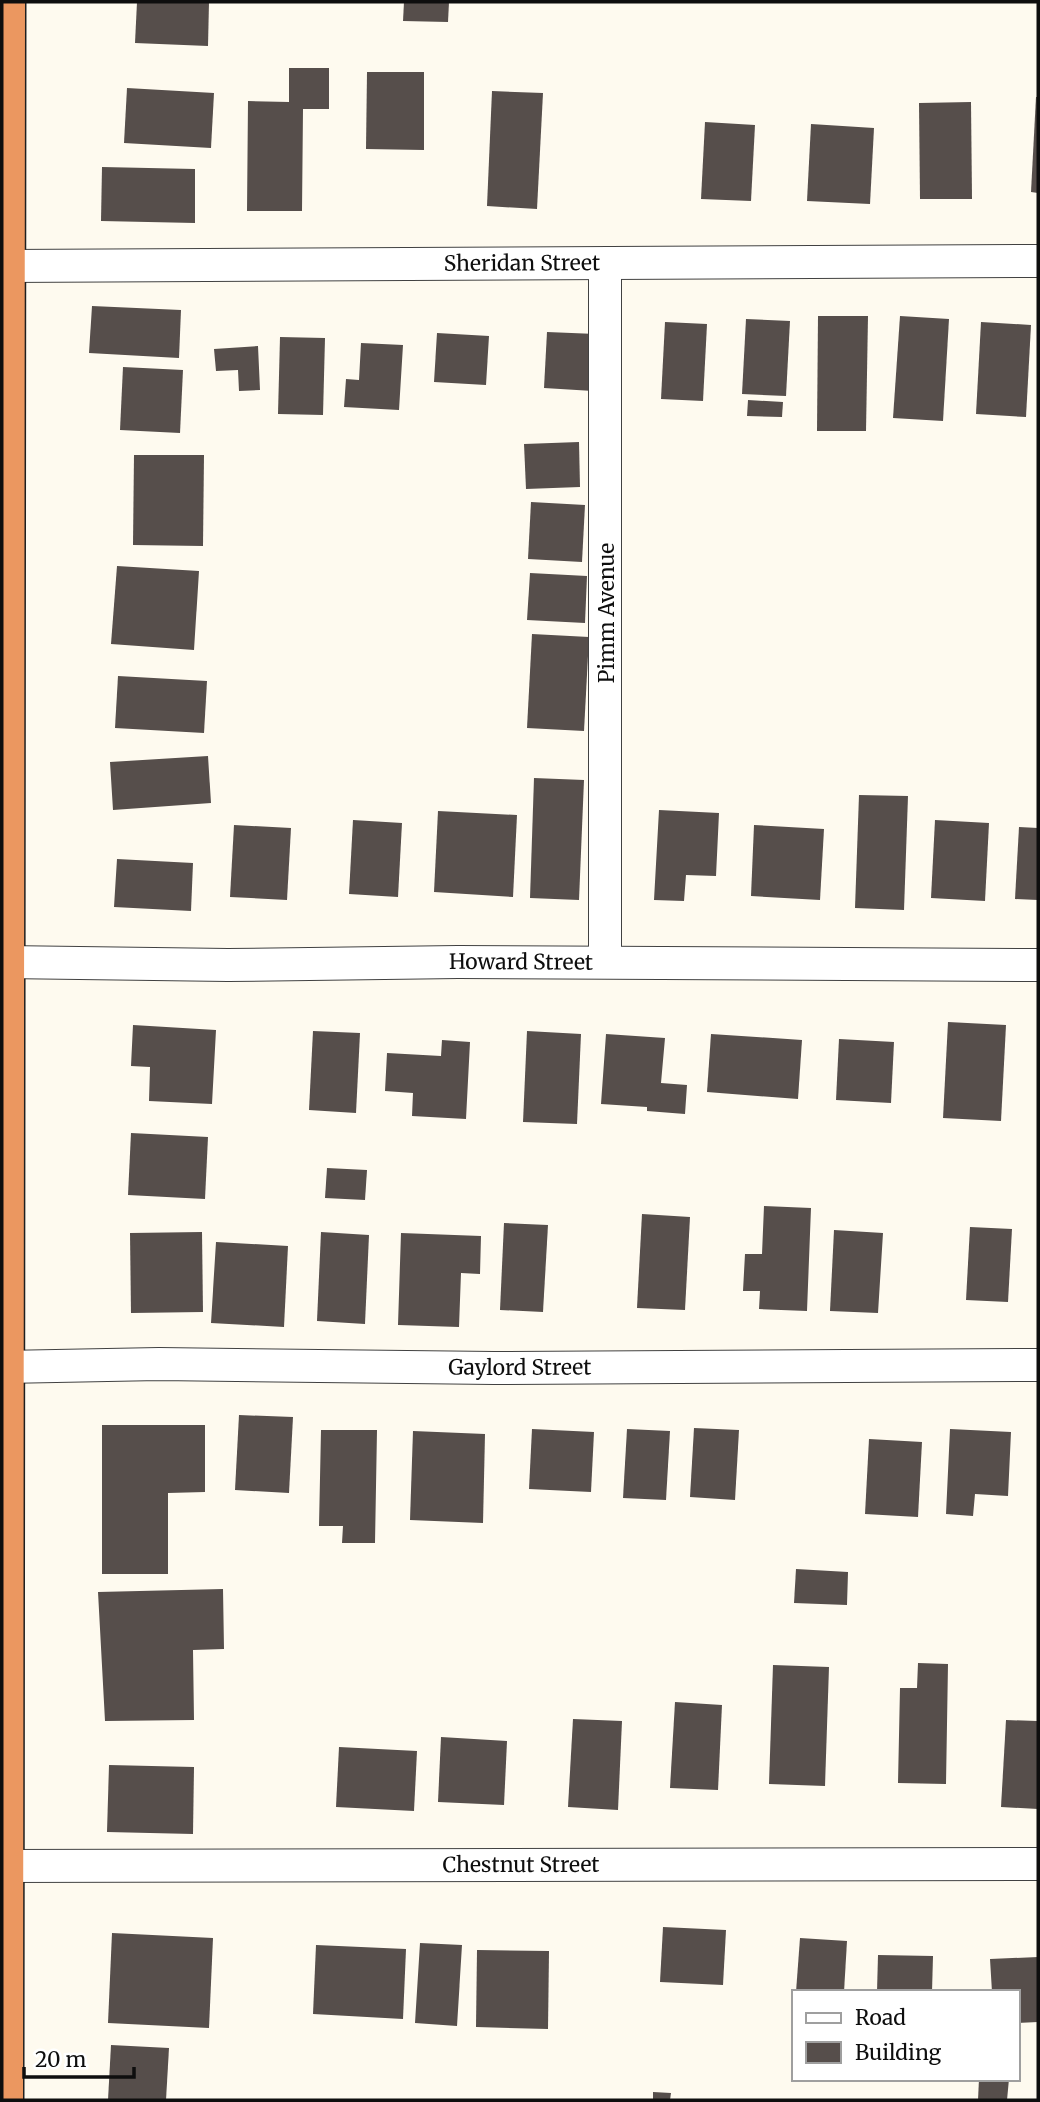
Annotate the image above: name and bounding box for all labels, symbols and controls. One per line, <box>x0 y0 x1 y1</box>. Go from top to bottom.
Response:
street label: Sheridan Street <box>444 249 600 277</box>
street label: Pimm Avenue <box>593 543 620 683</box>
street label: Howard Street <box>449 948 593 976</box>
street label: Gaylord Street <box>448 1353 592 1381</box>
street label: Chestnut Street <box>442 1851 600 1878</box>
legend <box>792 1990 1019 2081</box>
text: Road <box>855 2004 906 2031</box>
scale bar <box>24 2036 135 2080</box>
text: Building <box>855 2039 942 2066</box>
text: 20 m <box>35 2046 87 2073</box>

